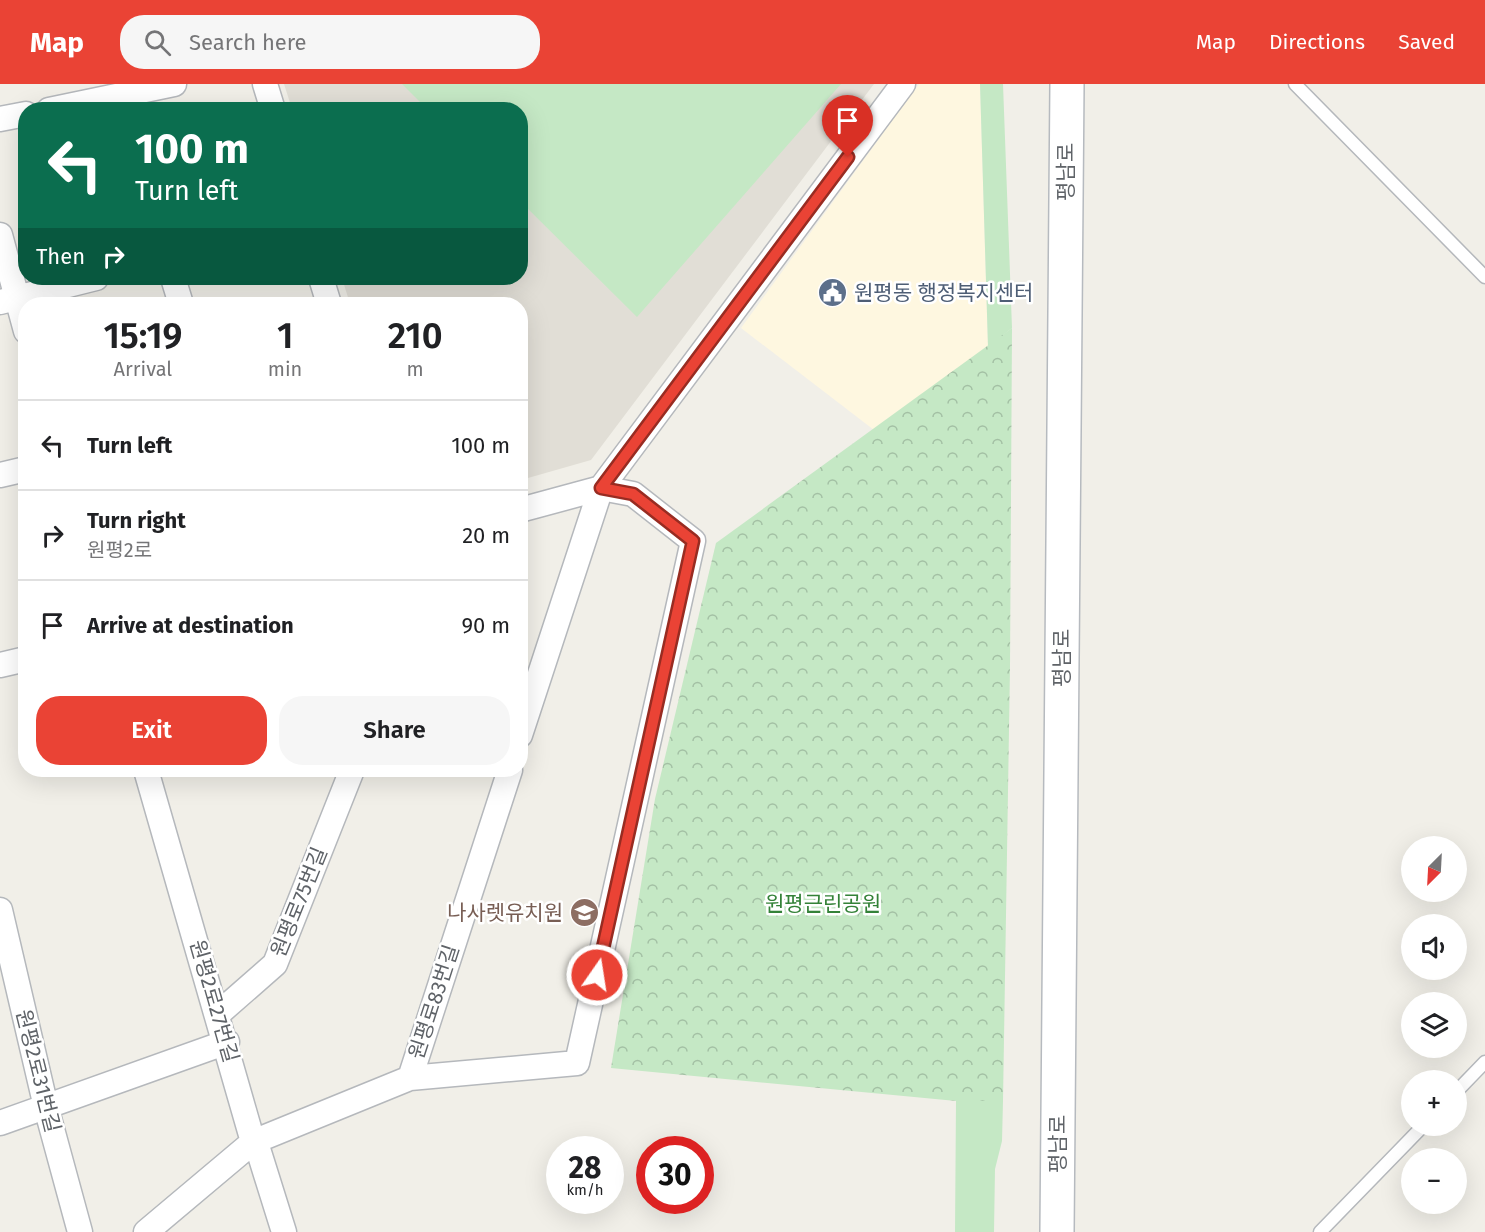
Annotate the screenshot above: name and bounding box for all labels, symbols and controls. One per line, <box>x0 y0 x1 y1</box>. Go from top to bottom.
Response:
search box <box>120 15 540 69</box>
text: Map <box>30 26 84 59</box>
icon: search <box>141 26 174 59</box>
text: Search here <box>189 29 307 56</box>
text: Map <box>1196 29 1236 55</box>
text: Directions <box>1269 29 1365 55</box>
text: Saved <box>1398 29 1455 55</box>
pin <box>822 95 873 157</box>
icon: arrive <box>831 104 864 137</box>
text: 100 m <box>135 124 249 174</box>
icon: left <box>36 126 114 204</box>
street label: 평남로 <box>1053 143 1079 201</box>
text: Turn left <box>135 175 238 207</box>
icon: right <box>97 240 130 273</box>
text: Then <box>36 243 85 270</box>
public building icon: 원평동 행정복지센터 <box>817 277 849 309</box>
place label: 원평동 행정복지센터 <box>854 280 1033 306</box>
text: 15:19 <box>103 314 182 358</box>
text: 1 <box>277 314 293 358</box>
text: 210 <box>388 314 443 358</box>
text: Arrival <box>114 357 172 381</box>
text: min <box>268 357 302 381</box>
text: m <box>407 357 424 381</box>
icon: left <box>36 429 69 462</box>
text: Turn left <box>87 432 172 459</box>
text: 100 m <box>451 432 510 459</box>
text: Turn right <box>87 507 186 534</box>
icon: right <box>36 519 69 552</box>
text: 20 m <box>462 522 510 549</box>
text: 원평2로 <box>87 538 152 562</box>
icon: arrive <box>36 609 69 642</box>
text: Arrive at destination <box>87 612 294 639</box>
text: 90 m <box>461 612 510 639</box>
street label: 평남로 <box>1049 629 1075 687</box>
button: Exit <box>36 696 267 765</box>
button: Share <box>279 696 510 765</box>
north arrow <box>1401 836 1467 902</box>
map controls <box>1401 836 1467 1214</box>
street label: 원평로75번길 <box>265 843 333 961</box>
park label: 원평근린공원 <box>765 891 881 917</box>
school or university icon: 나사렛유치원 <box>568 897 600 929</box>
place label: 나사렛유치원 <box>447 900 563 926</box>
button: sound <box>1401 914 1467 980</box>
street label: 원평2로27번길 <box>184 937 244 1065</box>
street label: 원평로83번길 <box>403 942 465 1062</box>
position arrow <box>565 943 629 1007</box>
button: layers <box>1401 992 1467 1058</box>
street label: 원평2로31번길 <box>10 1007 66 1135</box>
button: + <box>1401 1070 1467 1136</box>
street label: 평남로 <box>1045 1115 1071 1173</box>
speed limit sign: 30 <box>636 1136 714 1214</box>
button: − <box>1401 1148 1467 1214</box>
text: 28 <box>569 1150 601 1186</box>
text: km/h <box>566 1181 604 1199</box>

